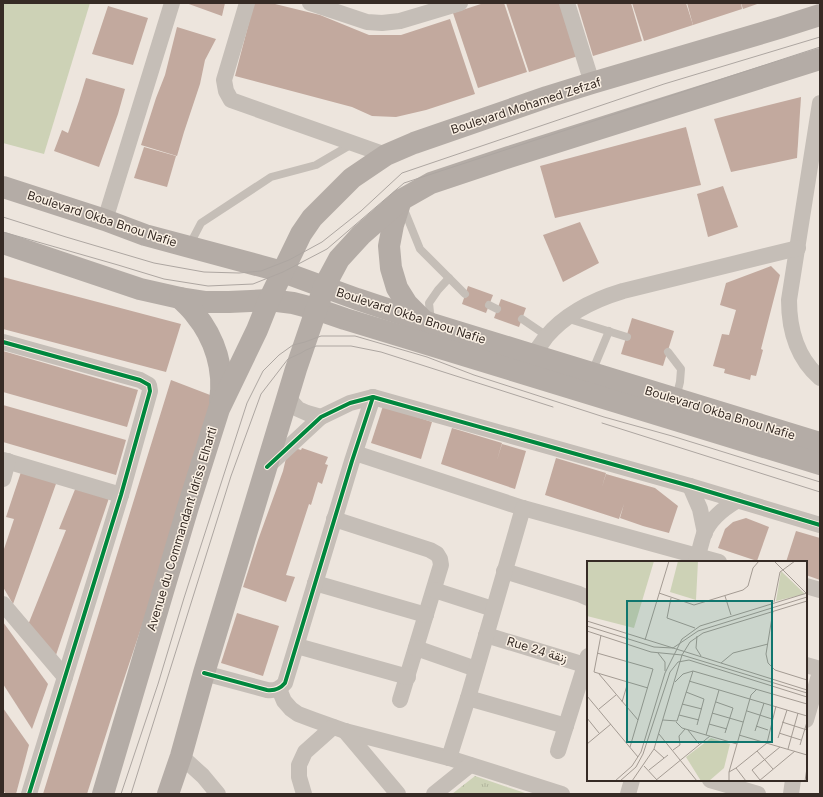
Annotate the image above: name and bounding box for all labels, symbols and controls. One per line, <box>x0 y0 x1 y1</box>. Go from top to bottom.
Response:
street label: Boulevard Mohamed Zefzaf <box>449 74 603 137</box>
street label: Boulevard Okba Bnou Nafie <box>25 187 179 250</box>
street label: Boulevard Okba Bnou Nafie <box>334 284 488 347</box>
street label: Boulevard Okba Bnou Nafie <box>643 382 797 443</box>
street label: Avenue du Commandant Idriss Elharti <box>143 425 220 633</box>
inset map <box>587 561 807 781</box>
street label: Rue 24 زنقة <box>505 633 569 667</box>

